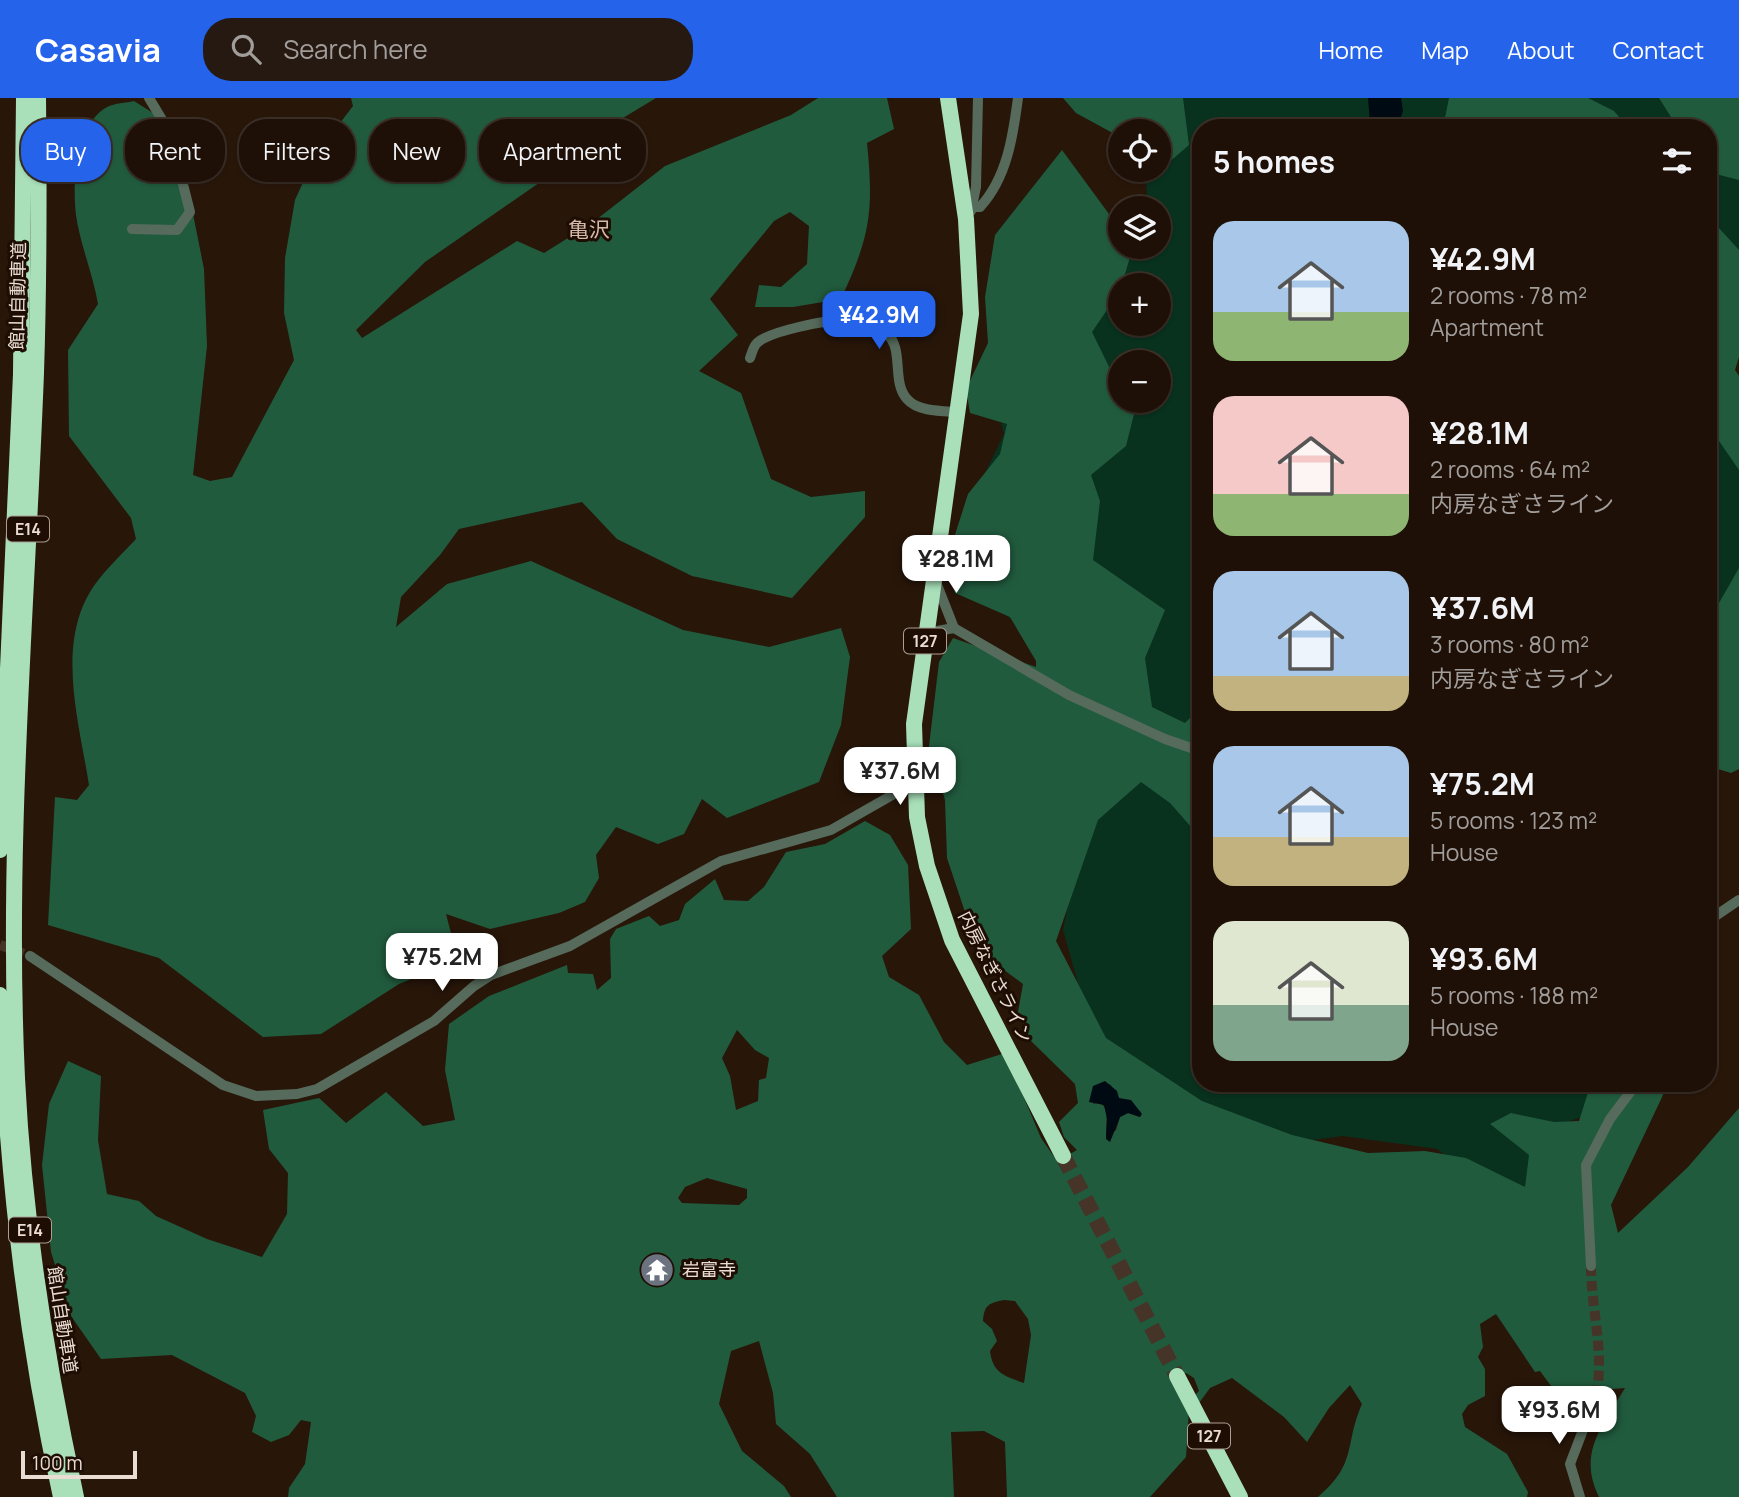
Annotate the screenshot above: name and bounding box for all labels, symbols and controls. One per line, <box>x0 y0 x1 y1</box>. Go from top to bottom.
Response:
search box <box>203 18 693 81</box>
text: Casavia <box>35 27 161 72</box>
icon: search <box>227 30 265 68</box>
text: Search here <box>283 31 428 67</box>
text: Home <box>1318 33 1383 66</box>
text: Map <box>1421 33 1469 66</box>
text: About <box>1507 33 1575 66</box>
text: Contact <box>1613 33 1704 66</box>
chip: Buy <box>21 119 111 182</box>
chip: Rent <box>125 119 225 182</box>
chip: Filters <box>239 119 355 182</box>
chip: New <box>369 119 465 182</box>
chip: Apartment <box>479 119 646 182</box>
map controls <box>1108 119 1171 413</box>
button: locate <box>1108 119 1171 182</box>
text: 5 homes <box>1213 141 1335 182</box>
icon: filters <box>1658 142 1696 180</box>
button: layers <box>1108 196 1171 259</box>
district label: 亀沢 <box>568 215 610 243</box>
text: ¥42.9M <box>1430 238 1536 279</box>
street label: 館山自動車道 <box>4 242 30 350</box>
icon: home <box>1269 249 1353 333</box>
button: + <box>1108 273 1171 336</box>
text: 2 rooms · 78 m² <box>1430 279 1587 311</box>
pin: ¥42.9M <box>822 292 936 351</box>
text: ¥42.9M <box>838 298 920 330</box>
text: Apartment <box>1430 311 1544 343</box>
button: − <box>1108 350 1171 413</box>
text: ¥28.1M <box>1430 412 1529 453</box>
icon: home <box>1269 424 1353 508</box>
text: 2 rooms · 64 m² <box>1430 453 1590 485</box>
text: 内房なぎさライン <box>1430 487 1614 519</box>
road number: E14 <box>7 516 49 542</box>
pin: ¥28.1M <box>899 536 1013 595</box>
text: ¥28.1M <box>918 542 994 574</box>
text: ¥37.6M <box>1430 587 1535 628</box>
icon: home <box>1269 599 1353 683</box>
road number: 127 <box>904 628 946 654</box>
text: 3 rooms · 80 m² <box>1430 628 1589 660</box>
text: 内房なぎさライン <box>1430 662 1614 694</box>
pin: ¥37.6M <box>843 748 957 807</box>
text: ¥37.6M <box>860 754 940 786</box>
text: ¥75.2M <box>1430 763 1535 804</box>
icon: home <box>1269 774 1353 858</box>
text: 5 rooms · 123 m² <box>1430 804 1597 836</box>
text: House <box>1430 836 1499 868</box>
street label: 内房なぎさライン <box>954 907 1038 1047</box>
pin: ¥75.2M <box>385 934 499 993</box>
text: ¥93.6M <box>1430 938 1538 979</box>
text: ¥75.2M <box>402 940 482 972</box>
icon: home <box>1269 949 1353 1033</box>
text: 5 rooms · 188 m² <box>1430 979 1598 1011</box>
text: House <box>1430 1011 1499 1043</box>
road number: E14 <box>9 1218 51 1242</box>
temple icon: 岩富寺 <box>638 1251 676 1289</box>
place label: 岩富寺 <box>682 1257 736 1281</box>
street label: 館山自動車道 <box>43 1265 83 1375</box>
pin: ¥93.6M <box>1502 1386 1616 1446</box>
text: ¥93.6M <box>1518 1393 1600 1425</box>
road number: 127 <box>1188 1424 1230 1448</box>
scale bar <box>21 1448 136 1480</box>
text: 100 m <box>32 1450 83 1476</box>

